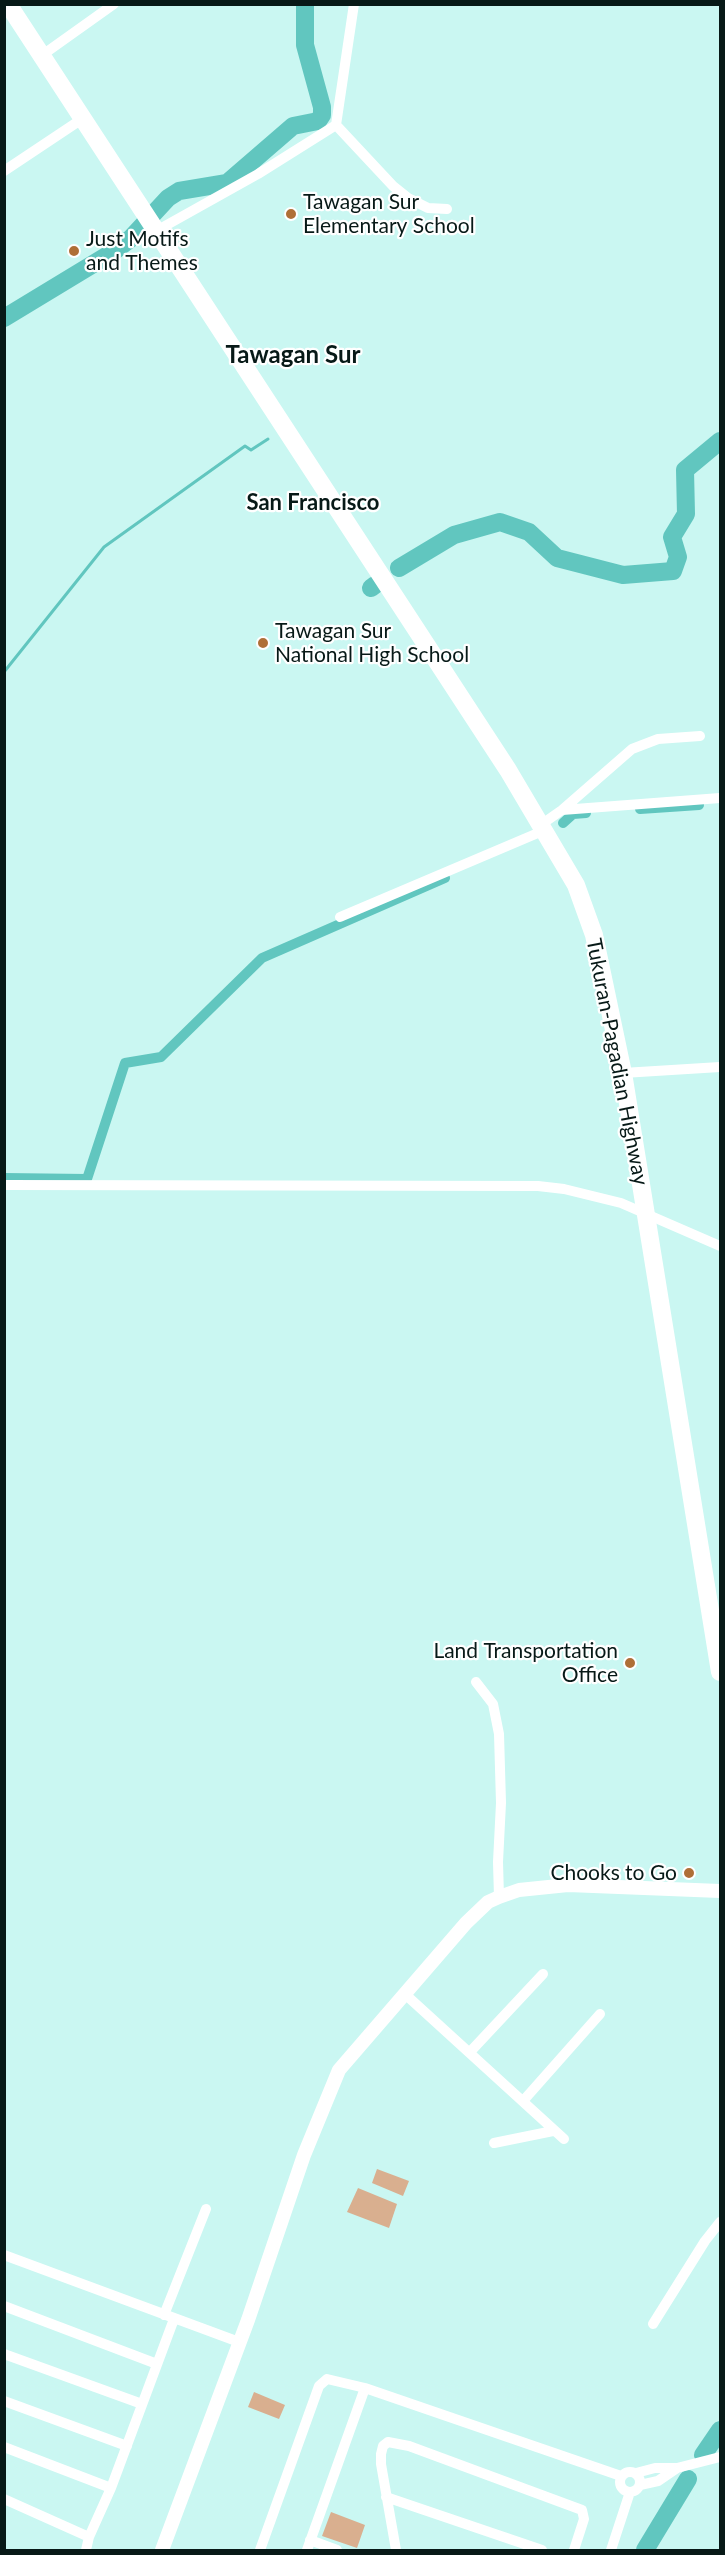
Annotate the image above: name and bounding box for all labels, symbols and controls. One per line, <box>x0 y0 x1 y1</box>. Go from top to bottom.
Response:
place label: Tawagan Sur Elementary School <box>303 189 475 239</box>
marker: Tawagan Sur Elementary School <box>284 207 298 221</box>
place label: Just Motifs and Themes <box>86 226 198 276</box>
marker: Just Motifs and Themes <box>67 244 81 258</box>
district label: Tawagan Sur <box>226 341 360 369</box>
district label: San Francisco <box>247 490 379 516</box>
place label: Tawagan Sur National High School <box>275 618 469 668</box>
marker: Tawagan Sur National High School <box>256 636 270 650</box>
street label: Tukuran-Pagadian Highway <box>581 936 653 1188</box>
place label: Land Transportation Office <box>433 1638 618 1688</box>
marker: Land Transportation Office <box>623 1656 637 1670</box>
place label: Chooks to Go <box>550 1860 677 1886</box>
marker: Chooks to Go <box>682 1866 696 1880</box>

